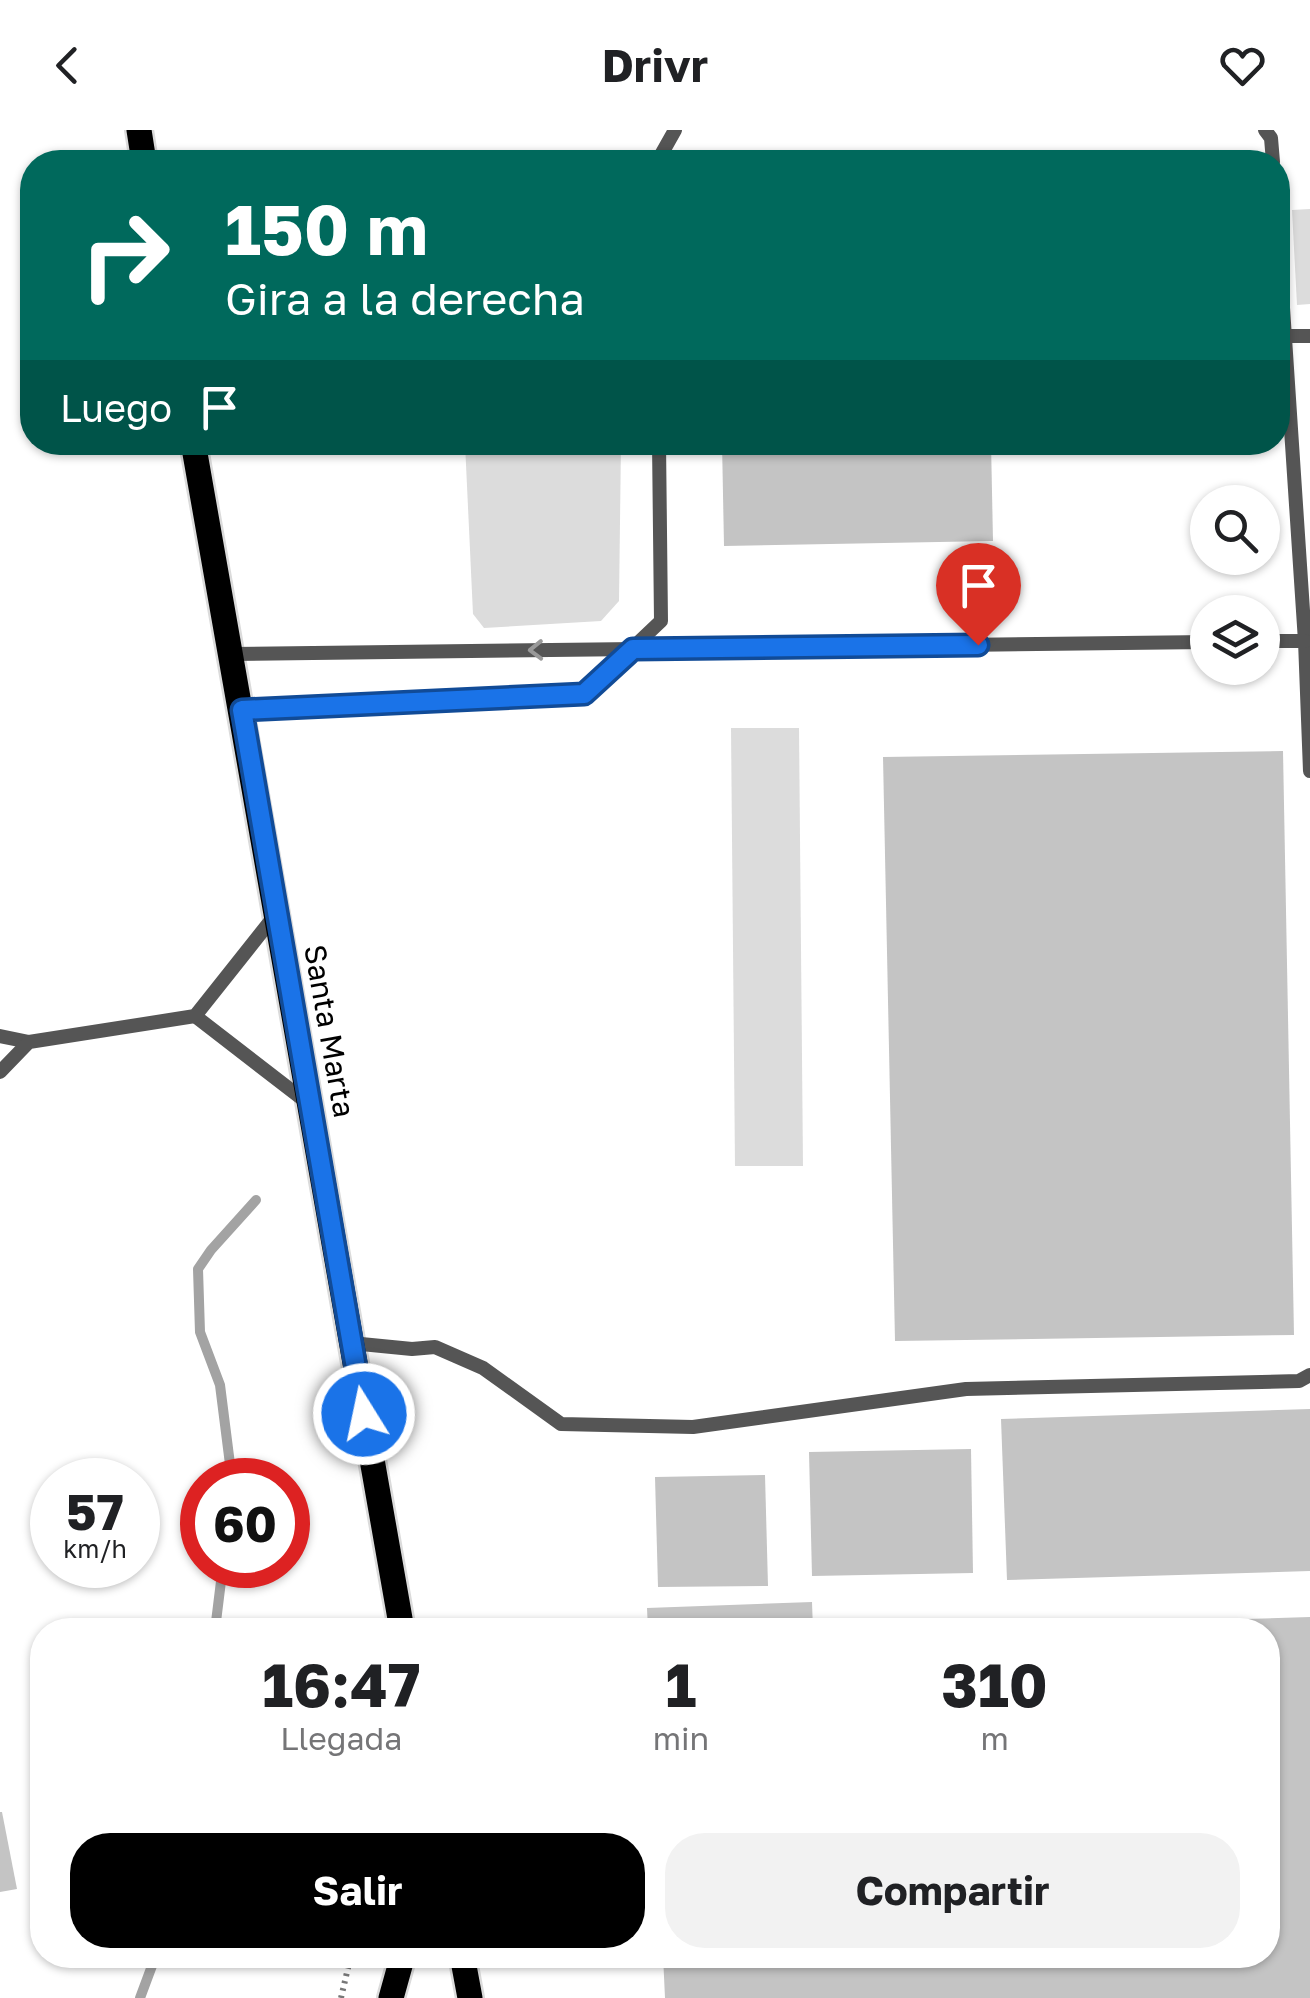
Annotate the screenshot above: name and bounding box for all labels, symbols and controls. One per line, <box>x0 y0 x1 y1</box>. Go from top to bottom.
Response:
icon: back <box>40 38 95 93</box>
text: Drivr <box>602 38 708 92</box>
icon: heart <box>1215 38 1270 93</box>
text: 150 m <box>225 186 428 270</box>
icon: right <box>60 190 190 320</box>
text: Gira a la derecha <box>225 271 585 325</box>
icon: arrive <box>192 380 247 435</box>
text: Luego <box>60 385 172 430</box>
map controls <box>1190 485 1280 685</box>
button: search <box>1190 485 1280 575</box>
pin <box>936 543 1021 646</box>
icon: arrive <box>951 558 1006 613</box>
button: layers <box>1190 595 1280 685</box>
one-way arrow <box>527 639 542 661</box>
street label: Santa Marta <box>297 942 363 1120</box>
position arrow <box>312 1362 416 1466</box>
speed limit sign: 60 <box>180 1458 310 1588</box>
text: 57 <box>66 1481 124 1541</box>
text: km/h <box>63 1533 127 1564</box>
text: 16:47 <box>262 1648 421 1720</box>
text: 1 <box>665 1648 696 1720</box>
text: 310 <box>941 1648 1048 1720</box>
text: Llegada <box>280 1719 402 1757</box>
text: min <box>653 1719 709 1757</box>
text: m <box>980 1719 1009 1757</box>
button: Salir <box>70 1833 645 1948</box>
button: Compartir <box>665 1833 1240 1948</box>

